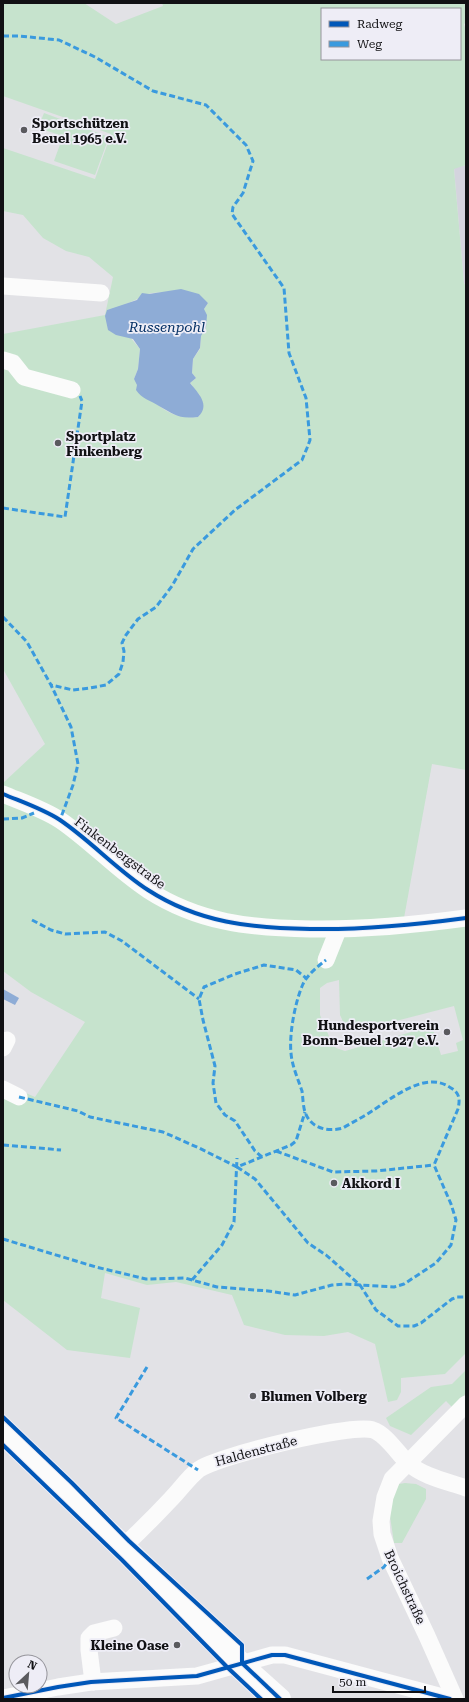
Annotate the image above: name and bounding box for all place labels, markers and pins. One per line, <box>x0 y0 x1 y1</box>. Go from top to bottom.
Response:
place label: Sportschützen Beuel 1965 e.V. <box>32 116 129 146</box>
marker: Sportschützen Beuel 1965 e.V. <box>19 125 29 135</box>
place label: Sportplatz Finkenberg <box>66 429 142 459</box>
marker: Sportplatz Finkenberg <box>53 438 63 448</box>
place label: Hundesportverein Bonn-Beuel 1927 e.V. <box>303 1018 439 1048</box>
marker: Hundesportverein Bonn-Beuel 1927 e.V. <box>442 1027 452 1037</box>
place label: Akkord I <box>342 1176 400 1191</box>
marker: Akkord I <box>329 1178 339 1188</box>
place label: Blumen Volberg <box>261 1389 367 1404</box>
marker: Blumen Volberg <box>248 1391 258 1401</box>
place label: Kleine Oase <box>90 1638 169 1653</box>
marker: Kleine Oase <box>172 1640 182 1650</box>

